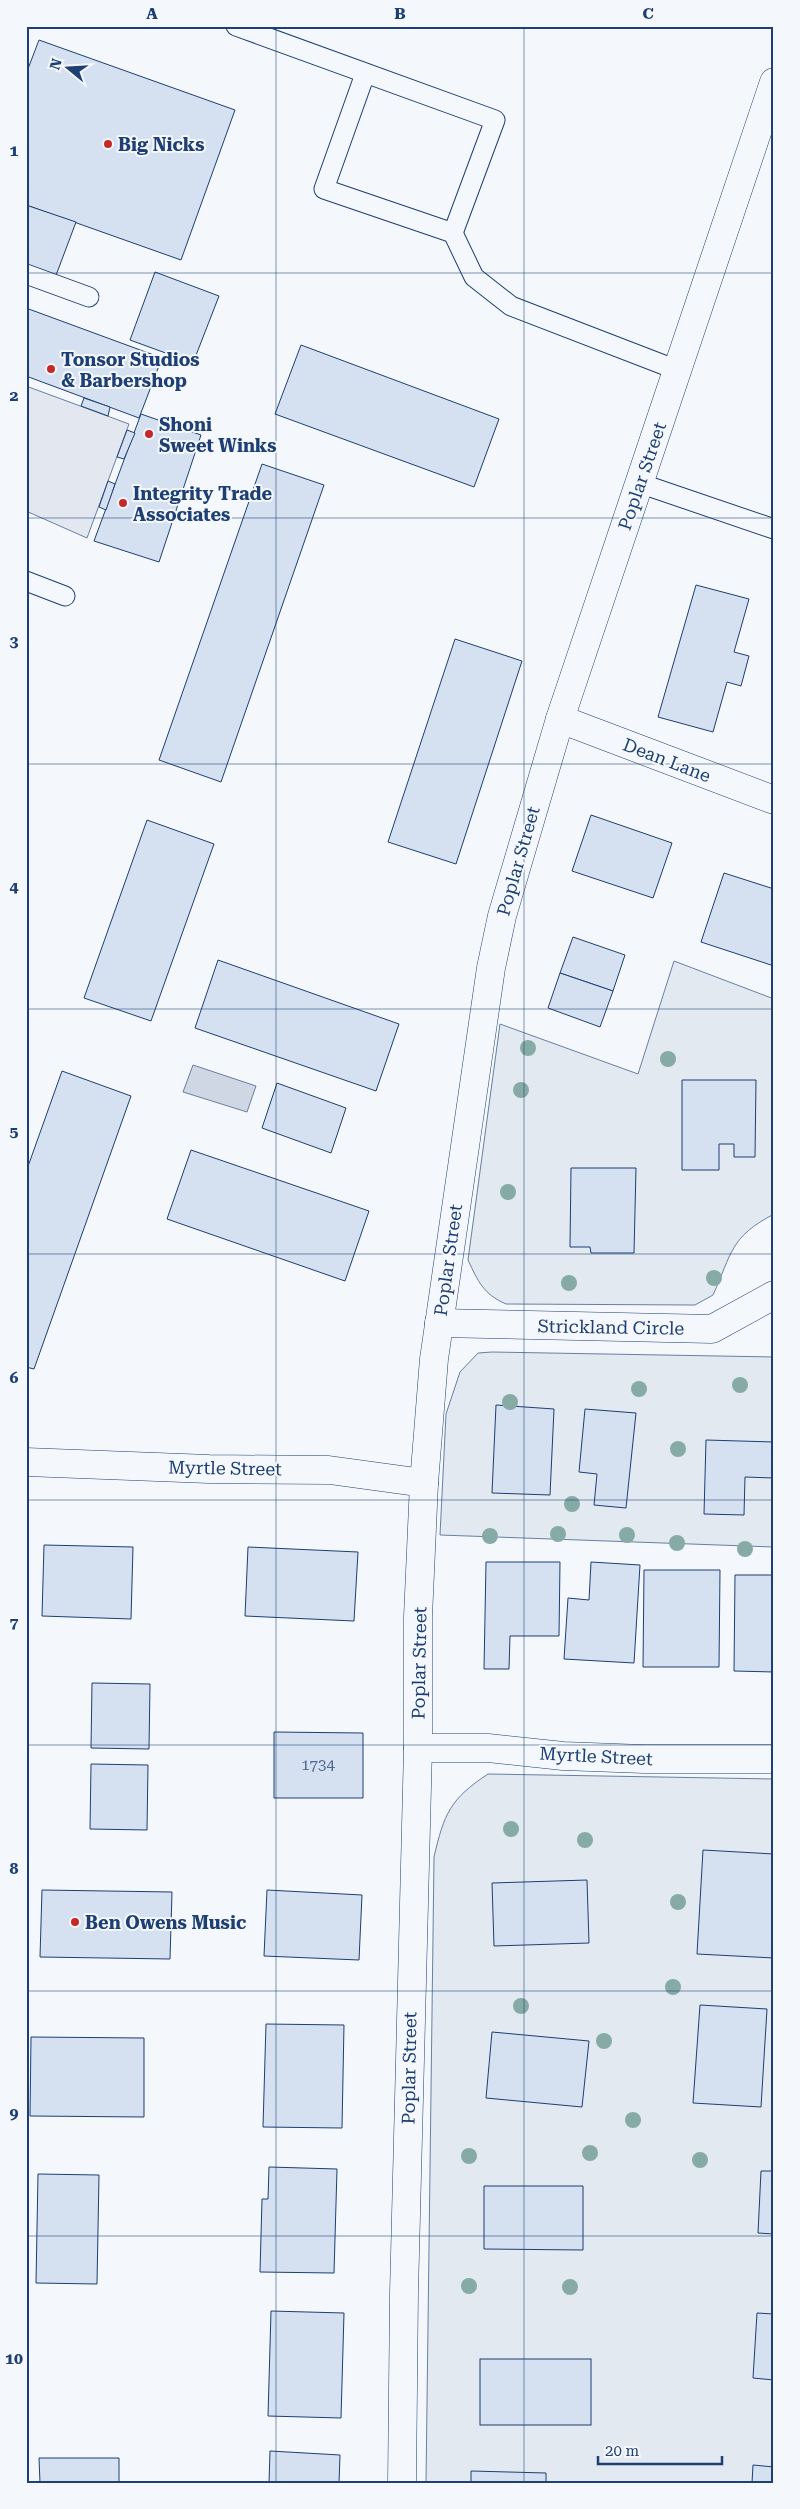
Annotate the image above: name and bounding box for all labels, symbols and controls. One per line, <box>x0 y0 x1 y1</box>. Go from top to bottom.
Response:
text: A <box>146 4 158 23</box>
text: B <box>394 4 406 23</box>
text: C <box>642 4 654 23</box>
north arrow <box>42 42 92 92</box>
text: N <box>46 56 65 72</box>
place label: Big Nicks <box>118 134 205 155</box>
marker: Big Nicks <box>102 138 114 150</box>
text: 1 <box>10 141 19 160</box>
place label: Tonsor Studios & Barbershop <box>61 349 200 391</box>
marker: Tonsor Studios & Barbershop <box>45 363 57 375</box>
text: 2 <box>10 386 19 405</box>
place label: Shoni Sweet Winks <box>159 414 277 456</box>
street label: Poplar Street <box>614 419 670 533</box>
marker: Shoni Sweet Winks <box>143 428 155 440</box>
place label: Integrity Trade Associates <box>133 483 273 525</box>
marker: Integrity Trade Associates <box>117 497 129 509</box>
text: 3 <box>10 632 19 651</box>
street label: Dean Lane <box>620 734 714 786</box>
street label: Poplar Street <box>492 804 544 918</box>
text: 4 <box>10 877 19 896</box>
text: 5 <box>10 1122 19 1141</box>
street label: Poplar Street <box>430 1202 466 1317</box>
street label: Strickland Circle <box>538 1315 685 1339</box>
text: 6 <box>10 1368 19 1387</box>
street label: Myrtle Street <box>168 1457 282 1479</box>
street label: Poplar Street <box>408 1606 430 1720</box>
text: 7 <box>10 1613 19 1632</box>
street label: Myrtle Street <box>539 1743 654 1769</box>
house number: 1734 <box>301 1756 335 1774</box>
text: 8 <box>10 1859 19 1878</box>
place label: Ben Owens Music <box>85 1912 246 1933</box>
marker: Ben Owens Music <box>69 1916 81 1928</box>
street label: Poplar Street <box>398 2011 420 2125</box>
text: 9 <box>10 2104 19 2123</box>
text: 10 <box>5 2349 23 2368</box>
scale bar <box>598 2434 721 2466</box>
text: 20 m <box>605 2442 640 2460</box>

